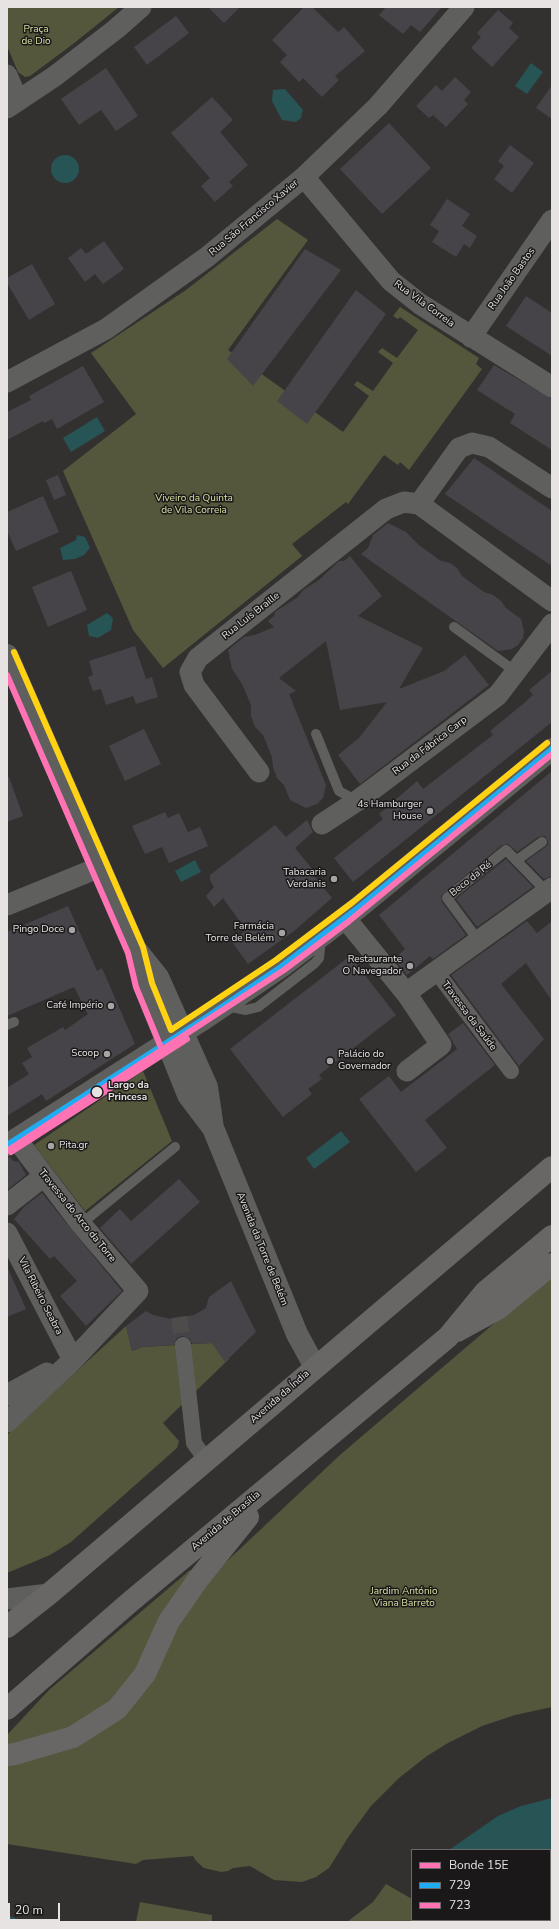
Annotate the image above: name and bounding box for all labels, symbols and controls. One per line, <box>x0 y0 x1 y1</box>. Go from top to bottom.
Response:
park label: Praça de Dio <box>21 24 51 48</box>
street label: Rua São Francisco Xavier <box>207 177 301 259</box>
street label: Rua João Bastos <box>486 246 538 312</box>
street label: Rua Vila Correia <box>391 278 457 330</box>
park label: Viveiro da Quinta de Vila Correia <box>155 493 233 516</box>
street label: Rua Luís Braille <box>220 590 282 642</box>
street label: Rua da Fábrica Carp <box>390 714 470 778</box>
place label: 4s Hamburger House <box>357 799 422 822</box>
marker: 4s Hamburger House <box>425 806 435 816</box>
street label: Beco da Ré <box>447 859 495 899</box>
place label: Tabacaria Verdanis <box>283 867 326 890</box>
marker: Tabacaria Verdanis <box>329 874 339 884</box>
place label: Farmácia Torre de Belém <box>206 921 274 944</box>
place label: Pingo Doce <box>13 924 64 936</box>
marker: Pingo Doce <box>67 925 77 935</box>
marker: Farmácia Torre de Belém <box>277 928 287 938</box>
place label: Restaurante O Navegador <box>343 954 402 978</box>
marker: Restaurante O Navegador <box>405 961 415 971</box>
street label: Travessa da Saúde <box>439 979 499 1053</box>
place label: Café Império <box>46 1000 103 1012</box>
marker: Café Império <box>106 1001 116 1011</box>
place label: Scoop <box>71 1048 99 1060</box>
marker: Scoop <box>102 1049 112 1059</box>
place label: Palácio do Governador <box>338 1049 391 1072</box>
marker: Palácio do Governador <box>325 1056 335 1066</box>
place label: Largo da Princesa <box>108 1080 149 1104</box>
marker: Largo da Princesa <box>90 1085 104 1099</box>
place label: Pita.gr <box>59 1140 88 1152</box>
marker: Pita.gr <box>46 1141 56 1151</box>
street label: Travessa do Arco da Torre <box>36 1167 118 1265</box>
street label: Avenida da Torre de Belém <box>234 1191 290 1307</box>
street label: Vila Ribeiro Seabra <box>15 1255 65 1337</box>
street label: Avenida da Índia <box>248 1368 312 1426</box>
street label: Avenida de Brasília <box>189 1489 263 1553</box>
park label: Jardim António Viana Barreto <box>371 1586 437 1610</box>
legend <box>411 1849 551 1921</box>
text: Bonde 15E <box>449 1857 508 1873</box>
text: 729 <box>449 1877 471 1893</box>
scale bar <box>10 1895 62 1921</box>
text: 723 <box>449 1897 471 1913</box>
text: 20 m <box>15 1902 43 1918</box>

